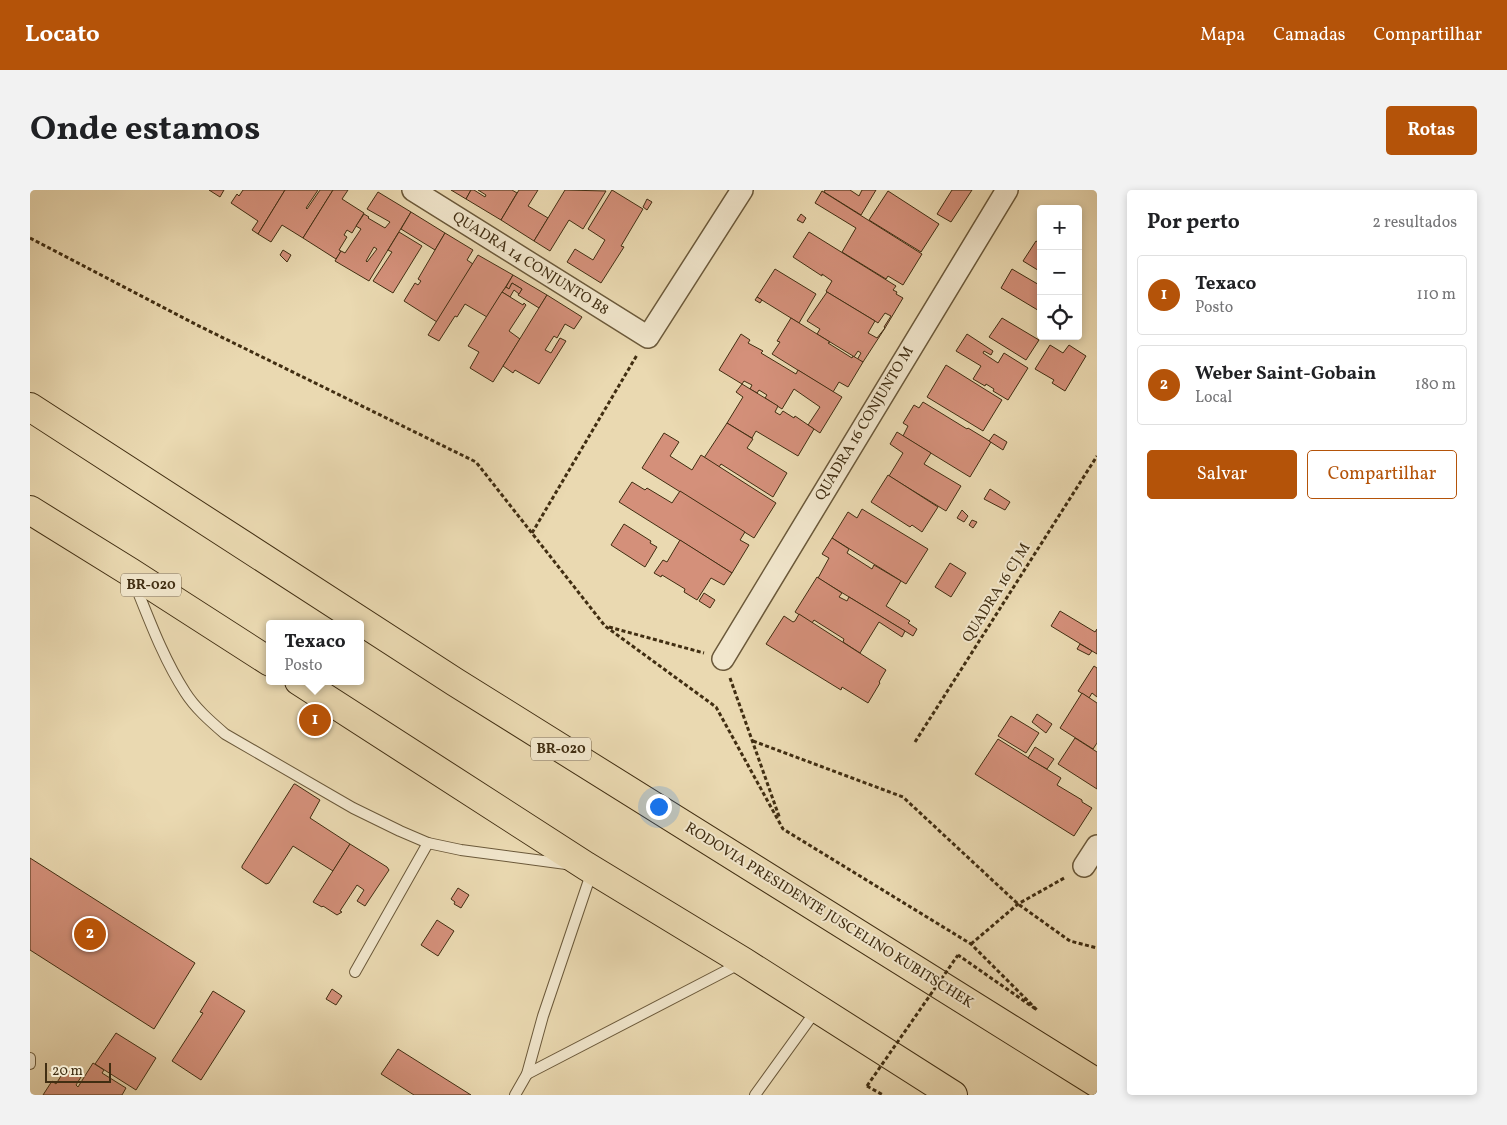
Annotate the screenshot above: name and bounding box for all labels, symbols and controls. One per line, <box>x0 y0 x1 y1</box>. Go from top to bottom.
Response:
text: Locato <box>25 18 100 52</box>
text: Mapa <box>1200 23 1245 48</box>
text: Camadas <box>1273 23 1346 48</box>
text: Compartilhar <box>1374 23 1482 48</box>
text: Onde estamos <box>30 106 260 154</box>
button: Rotas <box>1386 106 1477 155</box>
map controls <box>1037 205 1082 340</box>
button: + <box>1037 205 1082 250</box>
street label: QUADRA 14 CONJUNTO B8 <box>448 207 612 321</box>
text: Por perto <box>1147 208 1240 237</box>
text: 2 resultados <box>1372 212 1457 234</box>
button: − <box>1037 250 1082 295</box>
text: Texaco <box>1195 271 1256 297</box>
text: 1 <box>1161 284 1167 306</box>
text: 110 m <box>1417 284 1456 306</box>
button: locate <box>1037 295 1082 340</box>
text: Posto <box>1195 297 1233 319</box>
street label: QUADRA 16 CONJUNTO M <box>811 343 919 505</box>
text: Weber Saint-Gobain <box>1195 361 1376 387</box>
text: 2 <box>1160 374 1168 396</box>
text: 180 m <box>1415 374 1456 396</box>
text: Local <box>1195 387 1232 409</box>
button: Salvar <box>1147 450 1297 499</box>
button: Compartilhar <box>1307 450 1457 499</box>
street label: QUADRA 16 CJ M <box>958 539 1036 647</box>
road number: BR-020 <box>121 574 181 596</box>
popup <box>266 620 364 685</box>
text: Texaco <box>284 629 346 655</box>
text: Posto <box>284 655 323 677</box>
pin: 1 <box>299 701 331 739</box>
road number: BR-020 <box>531 738 591 760</box>
your location <box>646 794 672 820</box>
street label: RODOVIA PRESIDENTE JUSCELINO KUBITSCHEK <box>681 818 977 1014</box>
pin: 2 <box>74 915 106 953</box>
scale bar <box>45 1060 111 1083</box>
text: 20 m <box>52 1062 83 1081</box>

